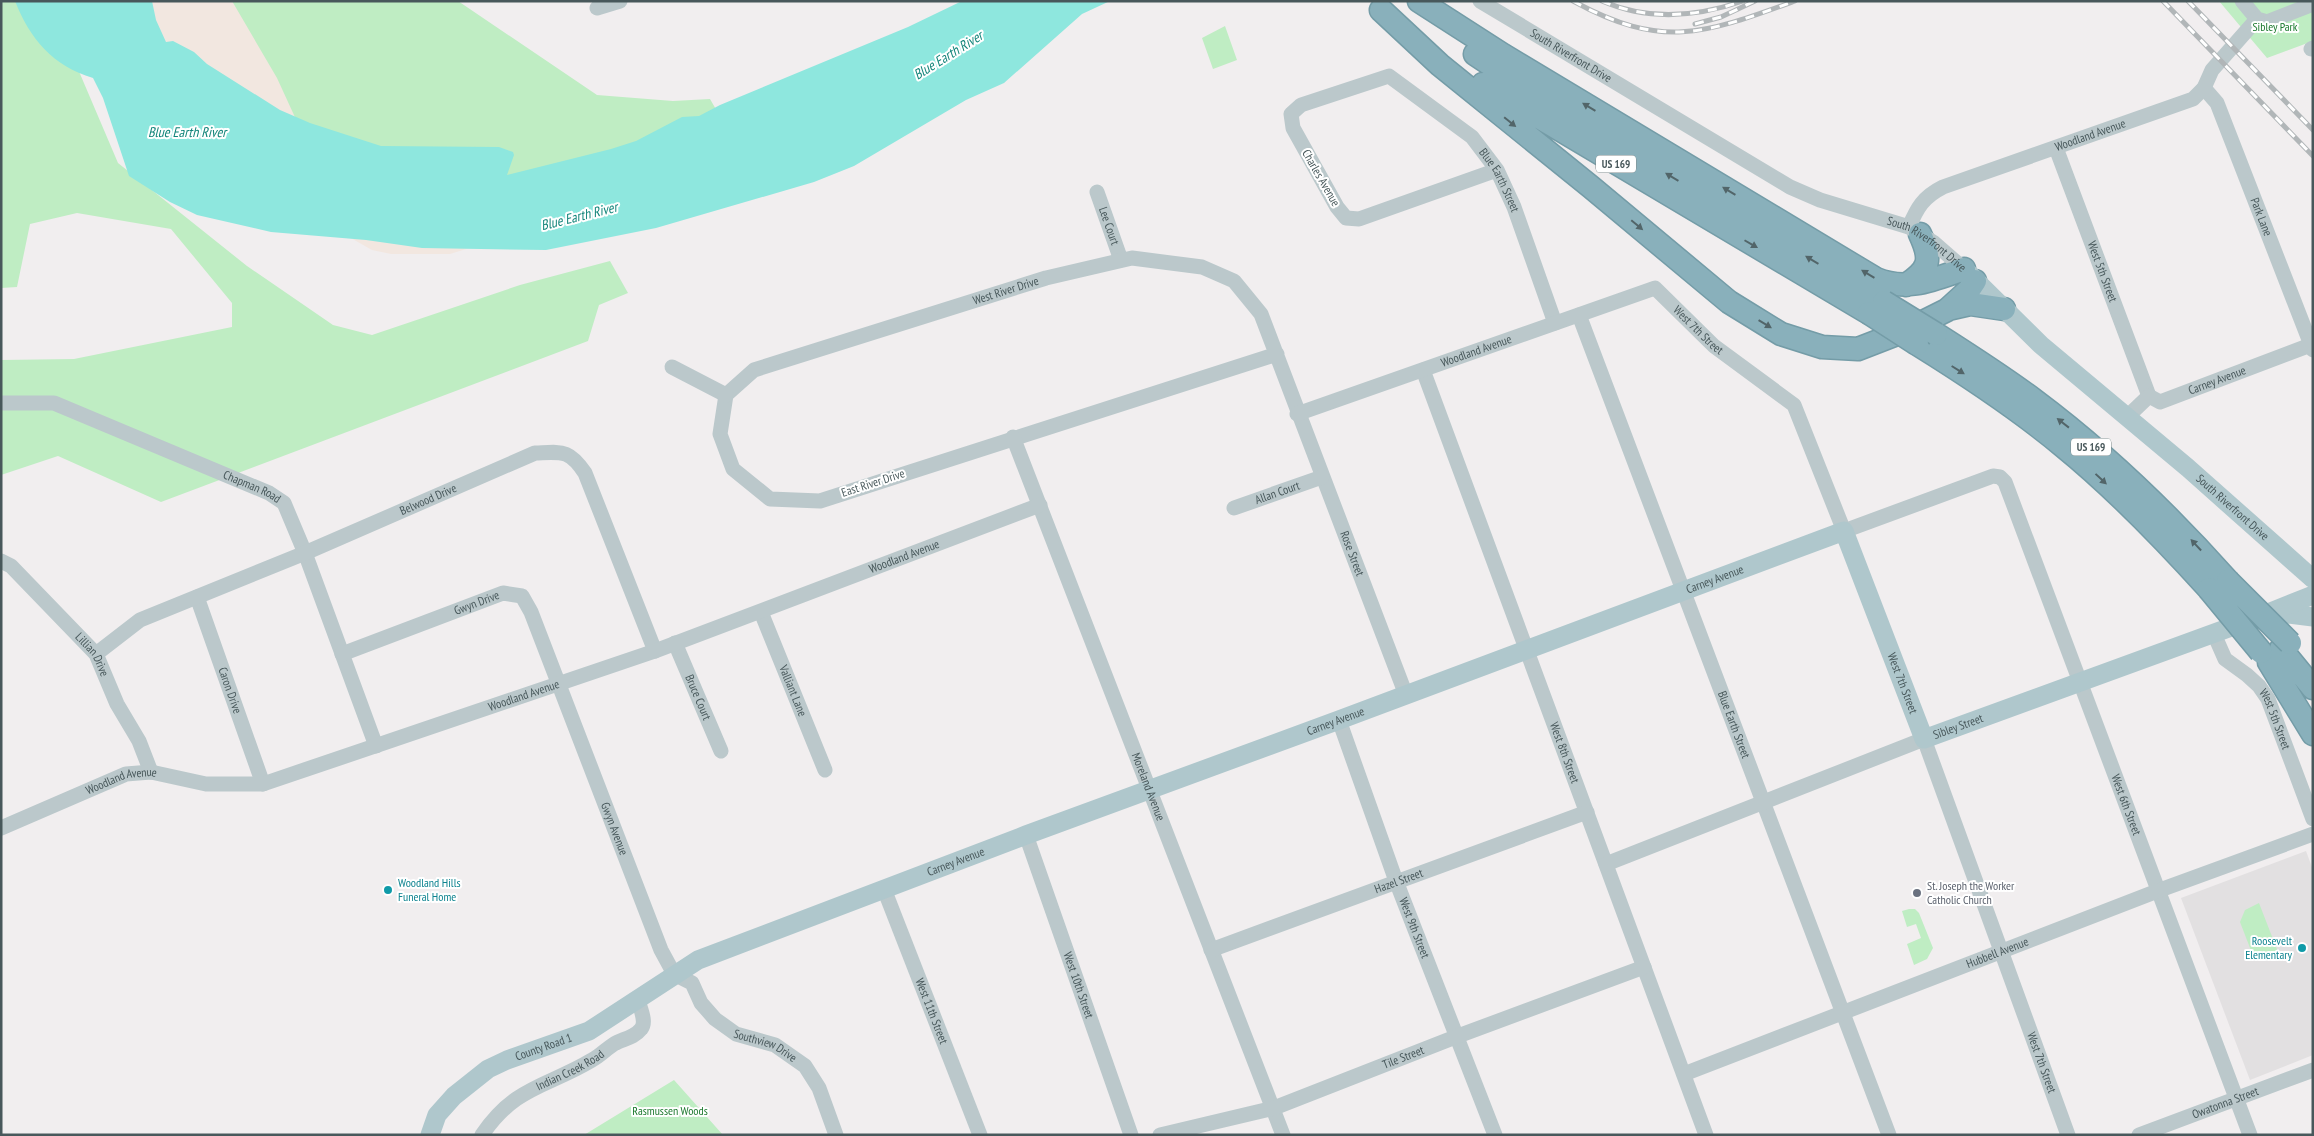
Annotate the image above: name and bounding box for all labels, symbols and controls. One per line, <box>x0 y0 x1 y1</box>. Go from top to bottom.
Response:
park label: Sibley Park <box>2252 19 2298 34</box>
water label: Blue Earth River <box>910 25 988 83</box>
street label: South Riverfront Drive <box>1528 25 1615 85</box>
one-way arrow <box>1583 102 1596 111</box>
street label: Woodland Avenue <box>2053 115 2127 154</box>
one-way arrow <box>1504 117 1517 128</box>
water label: Blue Earth River <box>148 123 228 141</box>
street label: Blue Earth Street <box>1476 145 1523 215</box>
street label: Charles Avenue <box>1299 147 1344 209</box>
road number: US 169 <box>1596 156 1636 172</box>
one-way arrow <box>1666 172 1679 181</box>
one-way arrow <box>1722 186 1735 195</box>
street label: Park Lane <box>2247 195 2276 238</box>
water label: Blue Earth River <box>539 197 621 234</box>
street label: Lee Court <box>1096 205 1123 247</box>
street label: South Riverfront Drive <box>1885 213 1970 275</box>
one-way arrow <box>1630 219 1643 230</box>
street label: West 5th Street <box>2085 239 2121 305</box>
one-way arrow <box>1745 240 1758 249</box>
one-way arrow <box>1806 255 1819 264</box>
one-way arrow <box>1861 270 1874 279</box>
street label: West River Drive <box>971 273 1040 308</box>
street label: West 7th Street <box>1670 302 1727 358</box>
one-way arrow <box>1758 319 1771 328</box>
street label: Woodland Avenue <box>1439 331 1513 370</box>
street label: Carney Avenue <box>2186 362 2248 398</box>
one-way arrow <box>1952 365 1965 374</box>
one-way arrow <box>2057 418 2070 429</box>
road number: US 169 <box>2071 438 2111 456</box>
street label: East River Drive <box>839 465 906 500</box>
street label: Chapman Road <box>221 467 284 506</box>
street label: South Riverfront Drive <box>2193 471 2272 543</box>
one-way arrow <box>2094 473 2106 485</box>
street label: Allan Court <box>1253 477 1302 507</box>
street label: Belwood Drive <box>397 480 459 518</box>
street label: Rose Street <box>1337 529 1368 579</box>
street label: Woodland Avenue <box>867 536 941 576</box>
one-way arrow <box>2190 539 2202 551</box>
street label: Carney Avenue <box>1684 561 1746 596</box>
street label: Gwyn Drive <box>452 587 501 618</box>
street label: Lillian Drive <box>72 629 113 679</box>
street label: West 7th Street <box>1885 651 1922 716</box>
street label: Valliant Lane <box>776 662 810 718</box>
street label: Caron Drive <box>215 665 246 715</box>
street label: Bruce Court <box>682 672 715 723</box>
street label: Woodland Avenue <box>486 676 561 714</box>
street label: West 5th Street <box>2256 686 2294 752</box>
street label: Blue Earth Street <box>1715 689 1754 761</box>
street label: Carney Avenue <box>1305 703 1366 738</box>
street label: Sibley Street <box>1931 710 1986 742</box>
street label: West 8th Street <box>1547 720 1583 786</box>
street label: Moreland Avenue <box>1129 750 1169 823</box>
street label: Woodland Avenue <box>83 764 158 798</box>
street label: West 6th Street <box>2108 772 2145 838</box>
street label: Gwyn Avenue <box>598 800 632 857</box>
street label: Carney Avenue <box>925 844 986 879</box>
street label: Hazel Street <box>1372 865 1426 896</box>
place label: Woodland Hills Funeral Home <box>398 875 461 904</box>
place label: St. Joseph the Worker Catholic Church <box>1927 878 2015 907</box>
marker: Woodland Hills Funeral Home <box>382 884 394 896</box>
marker: St. Joseph the Worker Catholic Church <box>1911 887 1923 899</box>
street label: West 9th Street <box>1396 895 1434 961</box>
place label: Roosevelt Elementary <box>2245 933 2293 962</box>
street label: Hubbell Avenue <box>1964 934 2030 971</box>
marker: Roosevelt Elementary <box>2296 942 2308 954</box>
street label: West 10th Street <box>1060 950 1098 1021</box>
street label: West 11th Street <box>912 976 952 1047</box>
street label: Southview Drive <box>732 1026 800 1065</box>
street label: County Road 1 <box>513 1030 574 1064</box>
street label: West 7th Street <box>2024 1030 2060 1096</box>
street label: Tile Street <box>1380 1042 1427 1072</box>
street label: Indian Creek Road <box>533 1046 607 1093</box>
street label: Owatonna Street <box>2190 1083 2261 1122</box>
park label: Rasmussen Woods <box>632 1103 708 1118</box>

